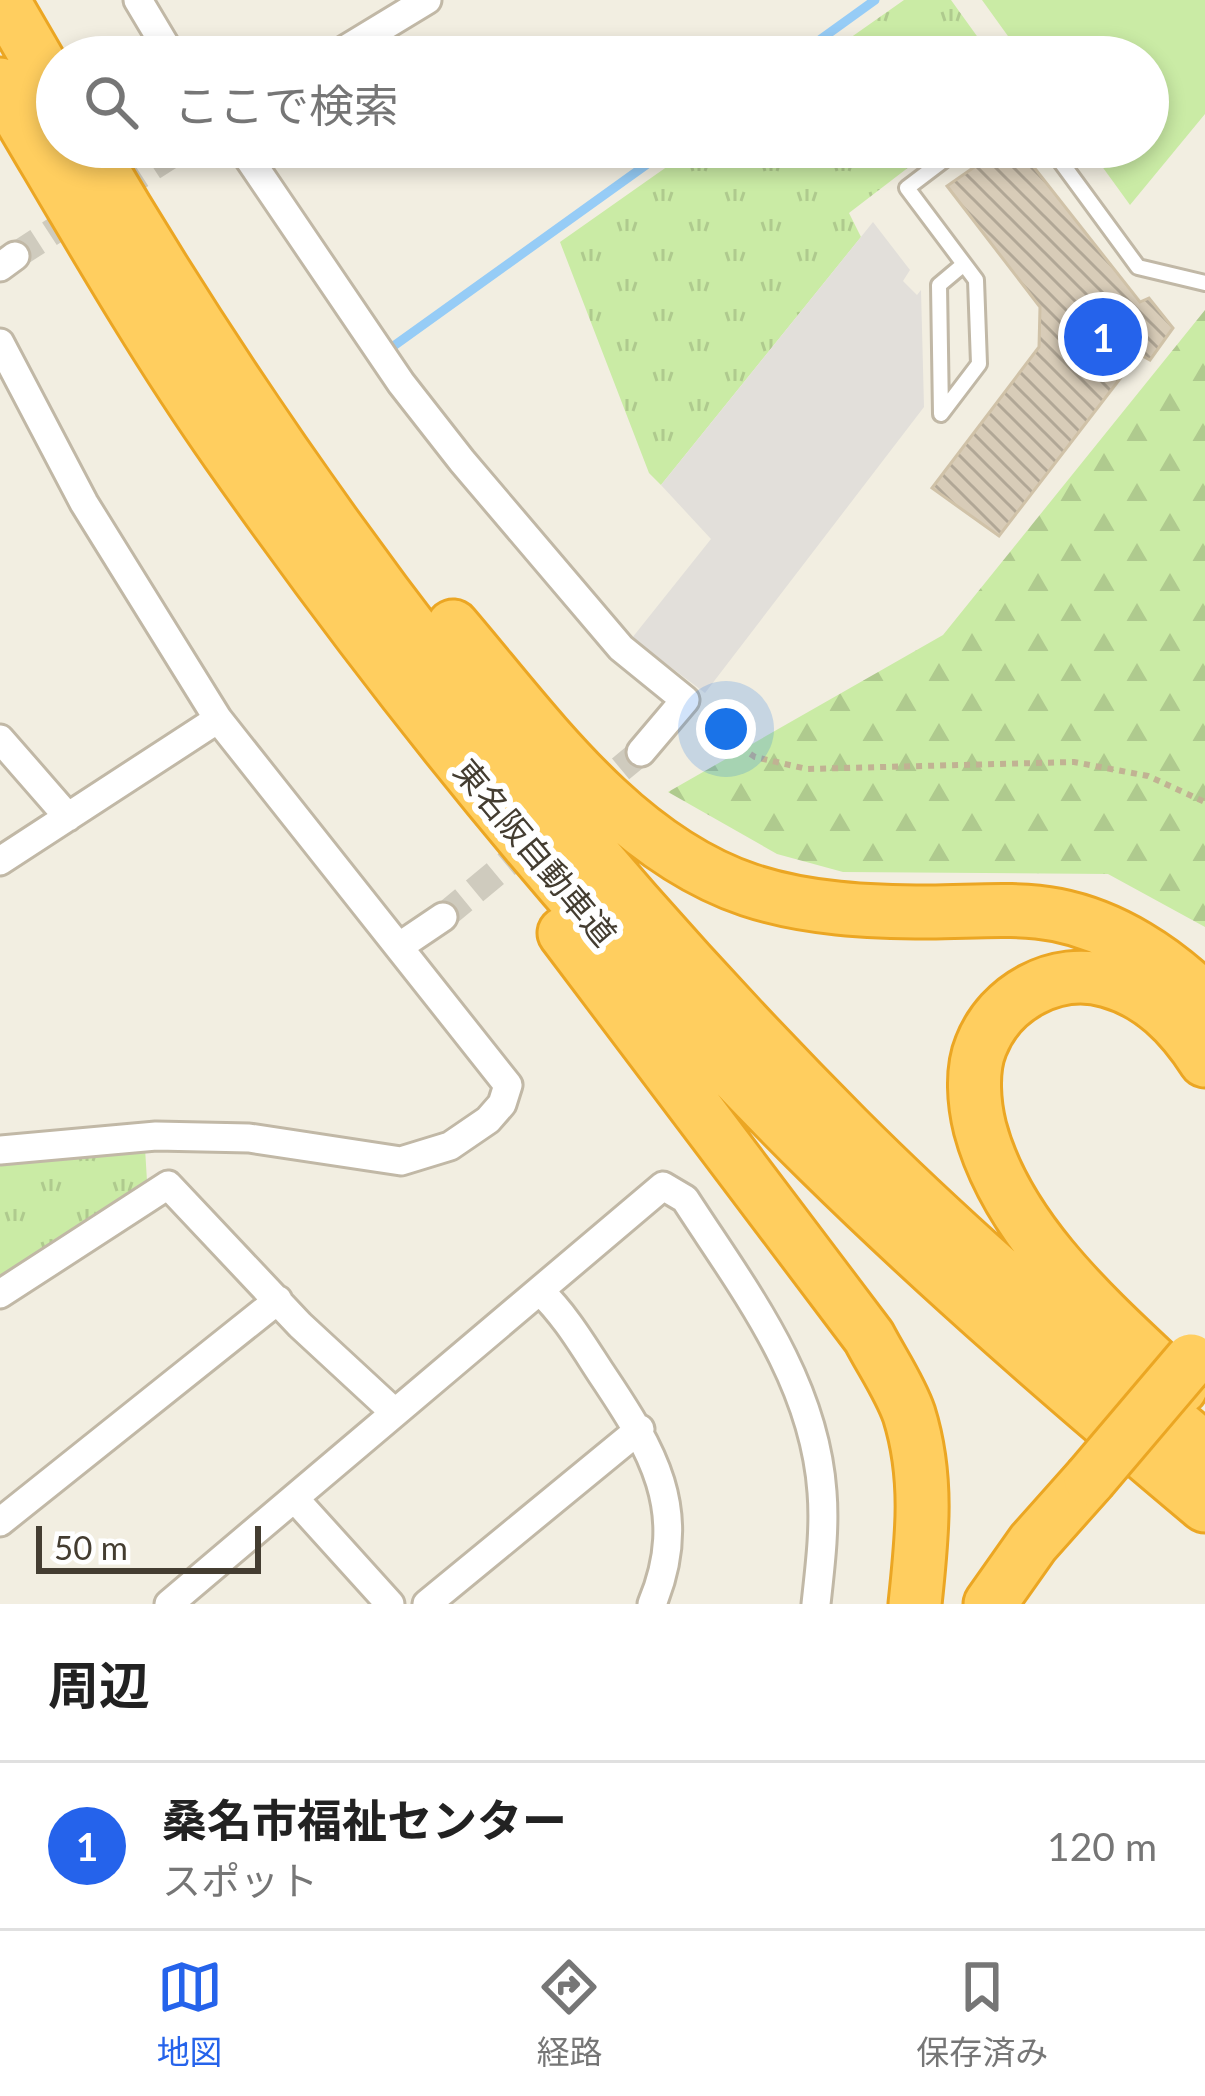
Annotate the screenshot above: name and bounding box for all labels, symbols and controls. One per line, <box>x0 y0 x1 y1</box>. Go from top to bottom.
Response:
search box <box>36 36 1169 168</box>
icon: search <box>78 69 144 135</box>
text: ここで検索 <box>174 78 399 132</box>
pin: 1 <box>1064 292 1142 382</box>
your location <box>696 699 756 759</box>
street label: 東名阪自動車道 <box>446 751 626 953</box>
scale bar <box>36 1520 261 1573</box>
text: 50 m <box>54 1527 128 1567</box>
text: 周辺 <box>48 1654 150 1715</box>
text: 桑名市福祉センター <box>162 1793 567 1847</box>
text: 1 <box>76 1823 98 1869</box>
text: 120 m <box>1047 1823 1157 1869</box>
text: スポット <box>162 1857 318 1903</box>
tab: 地図 <box>157 1954 223 2074</box>
tab: 経路 <box>536 1954 602 2074</box>
tab: 保存済み <box>916 1954 1048 2074</box>

